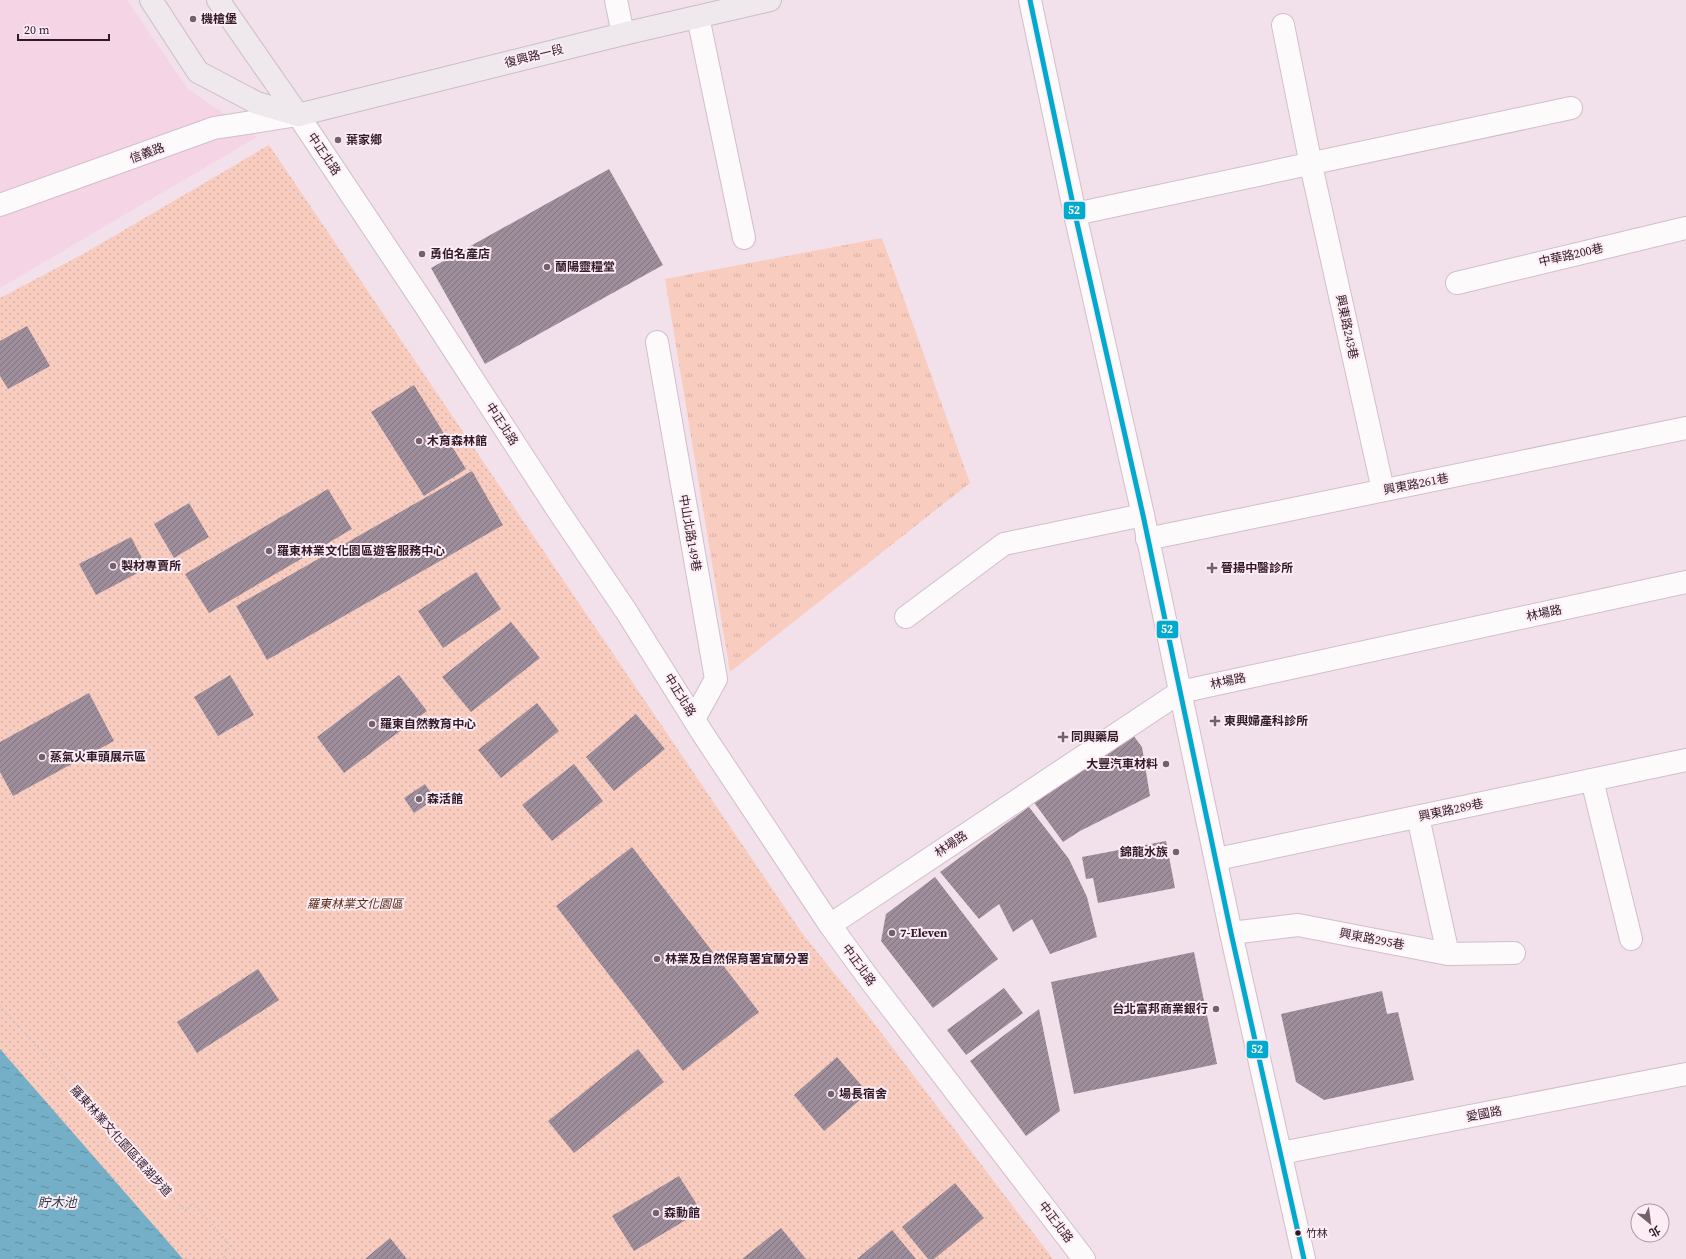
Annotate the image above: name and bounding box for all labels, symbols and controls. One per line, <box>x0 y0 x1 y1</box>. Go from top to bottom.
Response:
place label: 機槍堡 <box>201 11 237 27</box>
marker: 機槍堡 <box>188 14 198 24</box>
scale bar <box>18 16 109 42</box>
text: 20 m <box>24 22 50 38</box>
street label: 復興路一段 <box>503 41 565 71</box>
street label: 中正北路 <box>304 130 344 178</box>
place label: 葉家鄉 <box>346 132 382 148</box>
marker: 葉家鄉 <box>333 135 343 145</box>
street label: 信義路 <box>127 139 167 167</box>
line badge: 52 <box>1063 201 1086 220</box>
text: 52 <box>1068 203 1080 218</box>
street label: 中華路200巷 <box>1537 240 1605 270</box>
place label: 勇伯名產店 <box>430 246 490 262</box>
marker: 勇伯名產店 <box>417 249 427 259</box>
place label: 蘭陽靈糧堂 <box>555 259 615 275</box>
marker: 蘭陽靈糧堂 <box>542 262 552 272</box>
street label: 興東路243巷 <box>1332 293 1362 361</box>
street label: 中正北路 <box>482 400 522 448</box>
place label: 木育森林館 <box>427 433 487 449</box>
marker: 木育森林館 <box>414 436 424 446</box>
street label: 興東路261巷 <box>1382 470 1450 498</box>
street label: 中山北路149巷 <box>675 493 705 573</box>
place label: 羅東林業文化園區遊客服務中心 <box>277 543 445 559</box>
marker: 羅東林業文化園區遊客服務中心 <box>264 546 274 556</box>
place label: 製材專賣所 <box>121 558 181 574</box>
place label: 晉揚中醫診所 <box>1221 560 1293 576</box>
marker: 製材專賣所 <box>108 561 118 571</box>
marker: 晉揚中醫診所 <box>1206 562 1218 574</box>
street label: 林場路 <box>1525 601 1563 625</box>
line badge: 52 <box>1156 620 1179 639</box>
text: 52 <box>1161 622 1173 637</box>
street label: 林場路 <box>1209 669 1247 693</box>
street label: 中正北路 <box>660 670 700 720</box>
place label: 東興婦產科診所 <box>1224 713 1308 729</box>
marker: 東興婦產科診所 <box>1209 715 1221 727</box>
place label: 羅東自然教育中心 <box>380 716 476 732</box>
marker: 羅東自然教育中心 <box>367 719 377 729</box>
place label: 同興藥局 <box>1071 729 1119 745</box>
marker: 同興藥局 <box>1058 732 1068 742</box>
place label: 蒸氣火車頭展示區 <box>50 749 146 765</box>
marker: 蒸氣火車頭展示區 <box>37 752 47 762</box>
place label: 大豐汽車材料 <box>1086 756 1158 772</box>
marker: 大豐汽車材料 <box>1161 759 1171 769</box>
place label: 森活館 <box>427 791 463 807</box>
marker: 森活館 <box>414 794 424 804</box>
street label: 興東路289巷 <box>1417 795 1485 825</box>
street label: 林場路 <box>932 827 970 861</box>
place label: 錦龍水族 <box>1120 844 1168 860</box>
marker: 錦龍水族 <box>1171 847 1181 857</box>
park label: 羅東林業文化園區 <box>307 896 405 912</box>
place label: 7-Eleven <box>900 925 948 941</box>
street label: 興東路295巷 <box>1338 925 1406 953</box>
marker: 7-Eleven <box>887 928 897 938</box>
street label: 中正北路 <box>838 941 880 989</box>
place label: 林業及自然保育署宜蘭分署 <box>665 951 809 967</box>
marker: 林業及自然保育署宜蘭分署 <box>652 954 662 964</box>
place label: 台北富邦商業銀行 <box>1112 1001 1208 1017</box>
marker: 台北富邦商業銀行 <box>1211 1004 1221 1014</box>
line badge: 52 <box>1246 1040 1269 1059</box>
text: 52 <box>1251 1042 1263 1057</box>
street label: 羅東林業文化園區環湖步道 <box>67 1082 175 1200</box>
place label: 場長宿舍 <box>839 1086 887 1102</box>
marker: 場長宿舍 <box>826 1089 836 1099</box>
street label: 愛國路 <box>1465 1103 1503 1125</box>
water label: 貯木池 <box>37 1194 78 1211</box>
street label: 中正北路 <box>1035 1198 1077 1246</box>
north arrow <box>1630 1203 1670 1243</box>
place label: 森動館 <box>664 1205 700 1221</box>
marker: 森動館 <box>651 1208 661 1218</box>
text: 北 <box>1646 1222 1663 1241</box>
place label: 竹林 <box>1306 1226 1328 1241</box>
marker: 竹林 <box>1293 1228 1303 1238</box>

